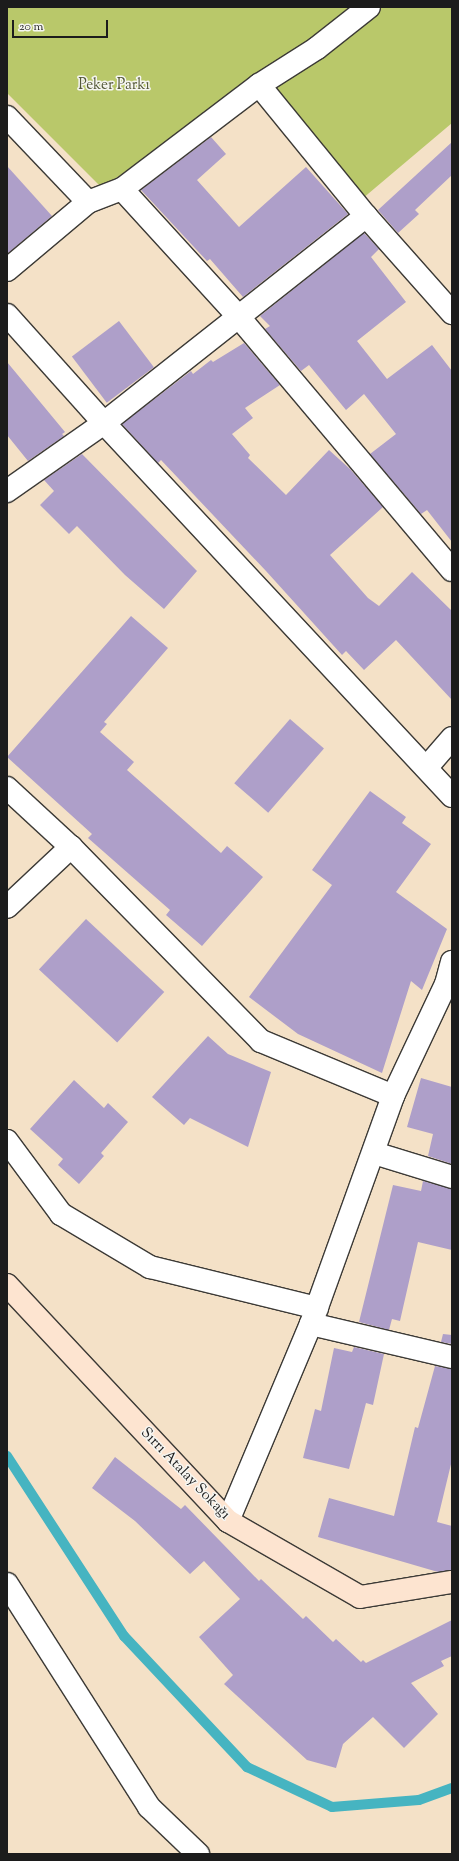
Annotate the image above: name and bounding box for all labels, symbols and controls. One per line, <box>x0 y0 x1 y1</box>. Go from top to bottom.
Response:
scale bar <box>14 12 110 38</box>
text: 20 m <box>19 18 43 36</box>
park label: Peker Parkı <box>78 77 150 95</box>
street label: Sırrı Atalay Sokağı <box>137 1424 233 1524</box>

